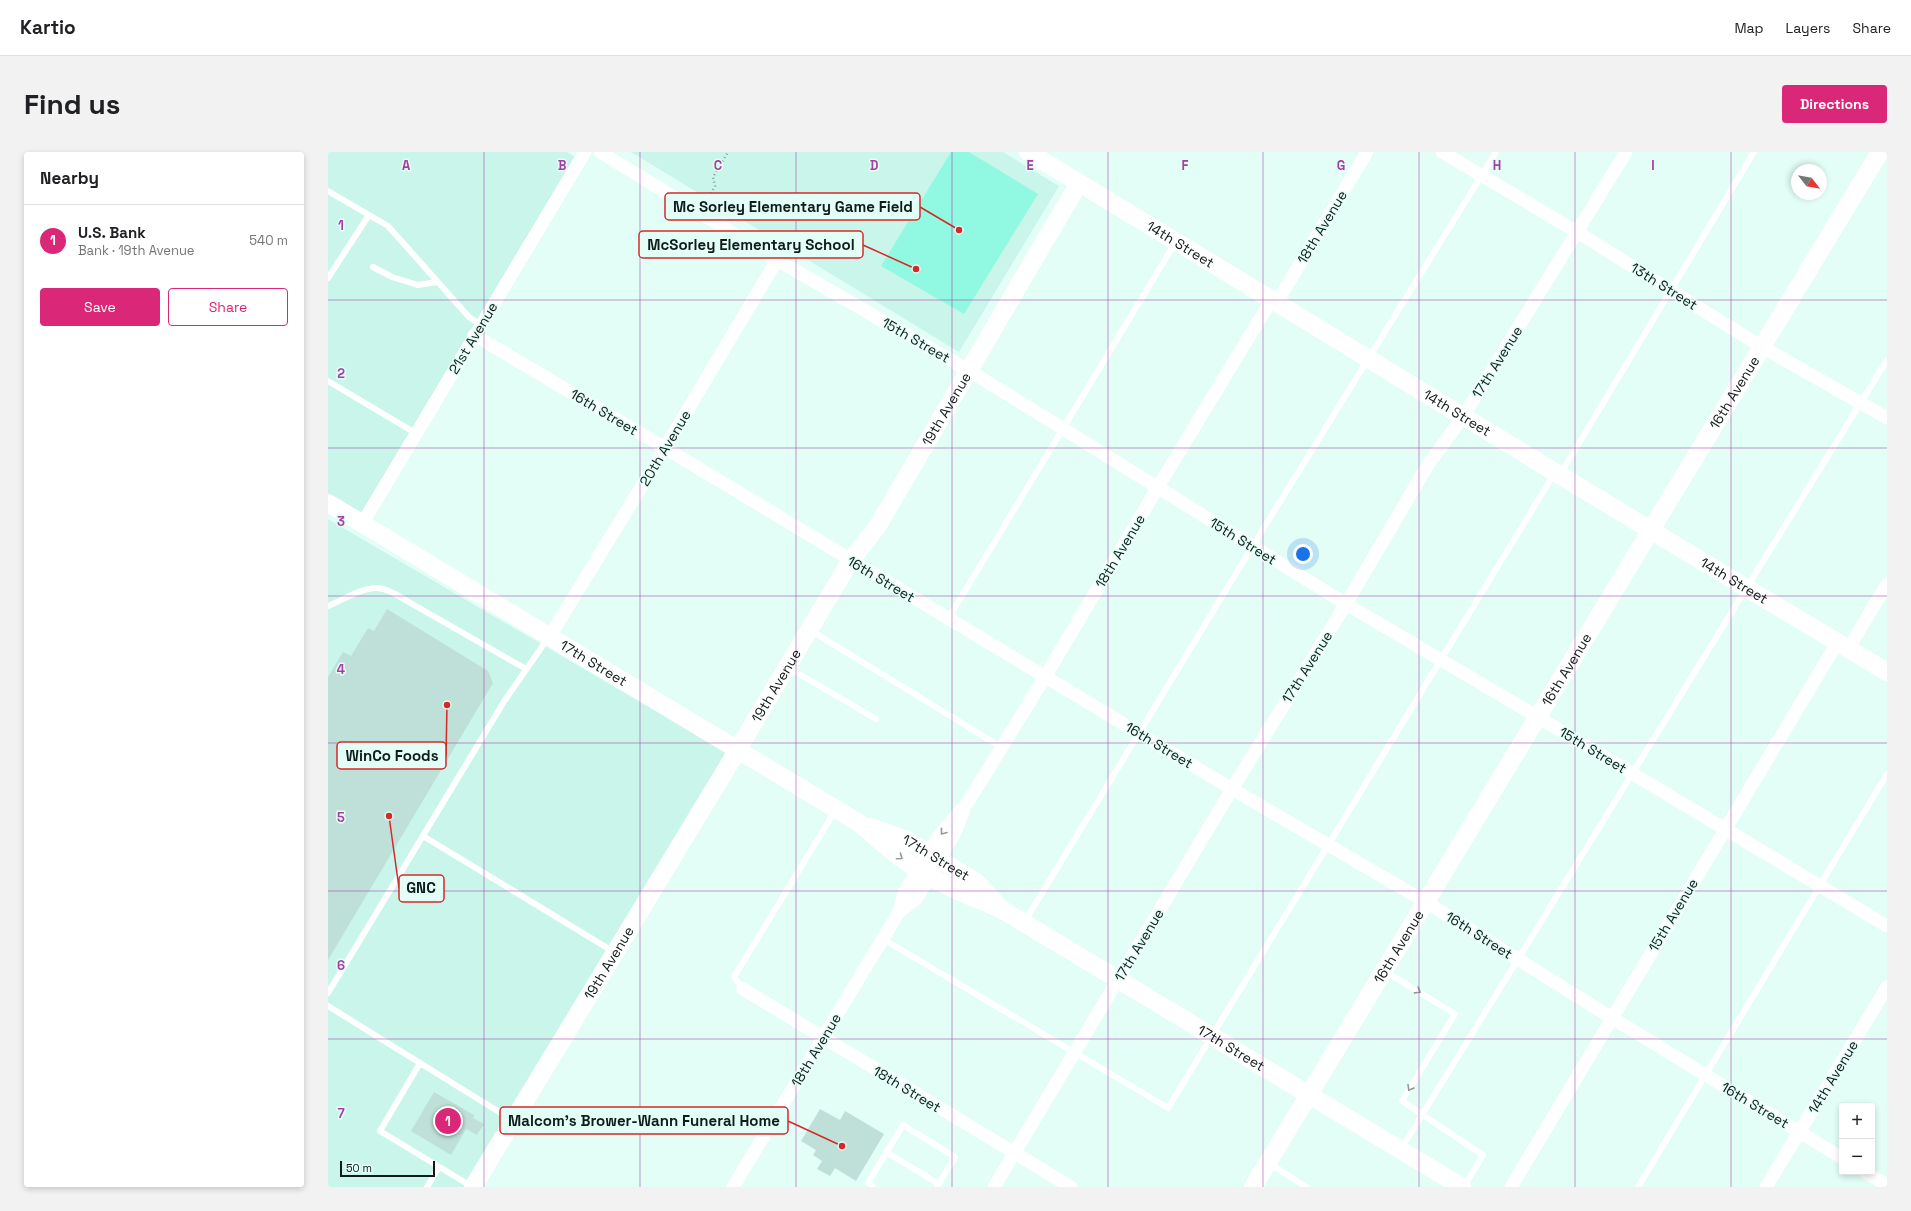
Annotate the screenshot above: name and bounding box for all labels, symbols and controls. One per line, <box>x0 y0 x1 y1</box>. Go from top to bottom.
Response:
text: Kartio <box>20 15 76 40</box>
text: Map <box>1734 19 1764 37</box>
text: Layers <box>1786 19 1830 37</box>
text: Share <box>1852 19 1891 37</box>
button: Directions <box>1782 85 1887 123</box>
text: Find us <box>24 86 121 122</box>
text: A <box>402 157 411 174</box>
text: B <box>558 157 567 174</box>
text: C <box>714 157 722 174</box>
text: D <box>870 157 879 174</box>
text: E <box>1026 157 1034 174</box>
text: F <box>1182 157 1189 174</box>
text: G <box>1337 157 1345 174</box>
text: H <box>1493 157 1501 174</box>
text: I <box>1651 157 1655 174</box>
north arrow <box>1791 164 1827 200</box>
text: Nearby <box>40 167 99 189</box>
street label: 18th Avenue <box>1293 187 1351 267</box>
callout: Mc Sorley Elementary Game Field <box>665 193 920 220</box>
text: Mc Sorley Elementary Game Field <box>673 197 913 216</box>
text: 1 <box>338 217 344 234</box>
street label: 14th Street <box>1143 217 1218 272</box>
text: U.S. Bank <box>78 223 146 242</box>
callout: McSorley Elementary School <box>639 231 863 258</box>
text: 1 <box>50 232 56 249</box>
text: 540 m <box>249 232 288 249</box>
text: McSorley Elementary School <box>647 235 855 254</box>
text: Bank · 19th Avenue <box>78 242 195 259</box>
street label: 13th Street <box>1627 258 1701 314</box>
button: Save <box>40 288 160 326</box>
button: Share <box>168 288 288 326</box>
street label: 21st Avenue <box>444 299 502 377</box>
street label: 15th Street <box>879 313 953 367</box>
street label: 17th Avenue <box>1468 323 1526 401</box>
street label: 16th Avenue <box>1705 353 1763 432</box>
text: 2 <box>337 365 345 382</box>
street label: 19th Avenue <box>918 369 975 449</box>
street label: 16th Street <box>567 385 641 439</box>
street label: 14th Street <box>1420 385 1494 440</box>
street label: 20th Avenue <box>635 407 695 489</box>
street label: 18th Avenue <box>1091 511 1149 591</box>
text: 3 <box>337 513 345 530</box>
street label: 15th Street <box>1206 513 1280 569</box>
your location <box>1293 544 1313 564</box>
street label: 16th Street <box>844 552 918 606</box>
street label: 14th Street <box>1697 553 1771 608</box>
street label: 17th Avenue <box>1278 628 1336 706</box>
street label: 16th Avenue <box>1537 630 1596 709</box>
street label: 17th Street <box>557 636 630 690</box>
street label: 19th Avenue <box>747 645 805 725</box>
text: 4 <box>337 661 345 678</box>
street label: 16th Street <box>1122 718 1196 772</box>
street label: 15th Street <box>1556 723 1630 777</box>
callout: WinCo Foods <box>337 742 446 769</box>
text: WinCo Foods <box>345 746 439 765</box>
text: 5 <box>337 809 345 826</box>
one-way arrow <box>940 827 947 834</box>
street label: 17th Street <box>900 830 973 885</box>
one-way arrow <box>896 852 903 860</box>
callout: GNC <box>399 875 444 902</box>
street label: 15th Avenue <box>1644 875 1702 955</box>
text: GNC <box>406 878 436 897</box>
street label: 17th Avenue <box>1110 905 1168 985</box>
street label: 16th Avenue <box>1370 907 1428 987</box>
street label: 16th Street <box>1442 907 1516 963</box>
street label: 19th Avenue <box>580 923 638 1003</box>
text: 6 <box>337 957 345 974</box>
one-way arrow <box>1414 987 1421 994</box>
street label: 18th Avenue <box>787 1010 845 1090</box>
street label: 17th Street <box>1194 1021 1268 1075</box>
street label: 14th Avenue <box>1804 1037 1862 1117</box>
street label: 18th Street <box>870 1062 944 1116</box>
street label: 16th Street <box>1718 1078 1792 1132</box>
one-way arrow <box>1407 1084 1414 1091</box>
map controls <box>1839 1103 1875 1175</box>
button: + <box>1839 1103 1875 1139</box>
text: 7 <box>337 1105 345 1122</box>
pin: 1 <box>435 1106 461 1136</box>
callout: Malcom's Brower-Wann Funeral Home <box>500 1107 788 1134</box>
text: Malcom's Brower-Wann Funeral Home <box>508 1111 780 1130</box>
button: − <box>1839 1139 1875 1175</box>
scale bar <box>340 1159 435 1178</box>
text: 50 m <box>346 1161 372 1175</box>

